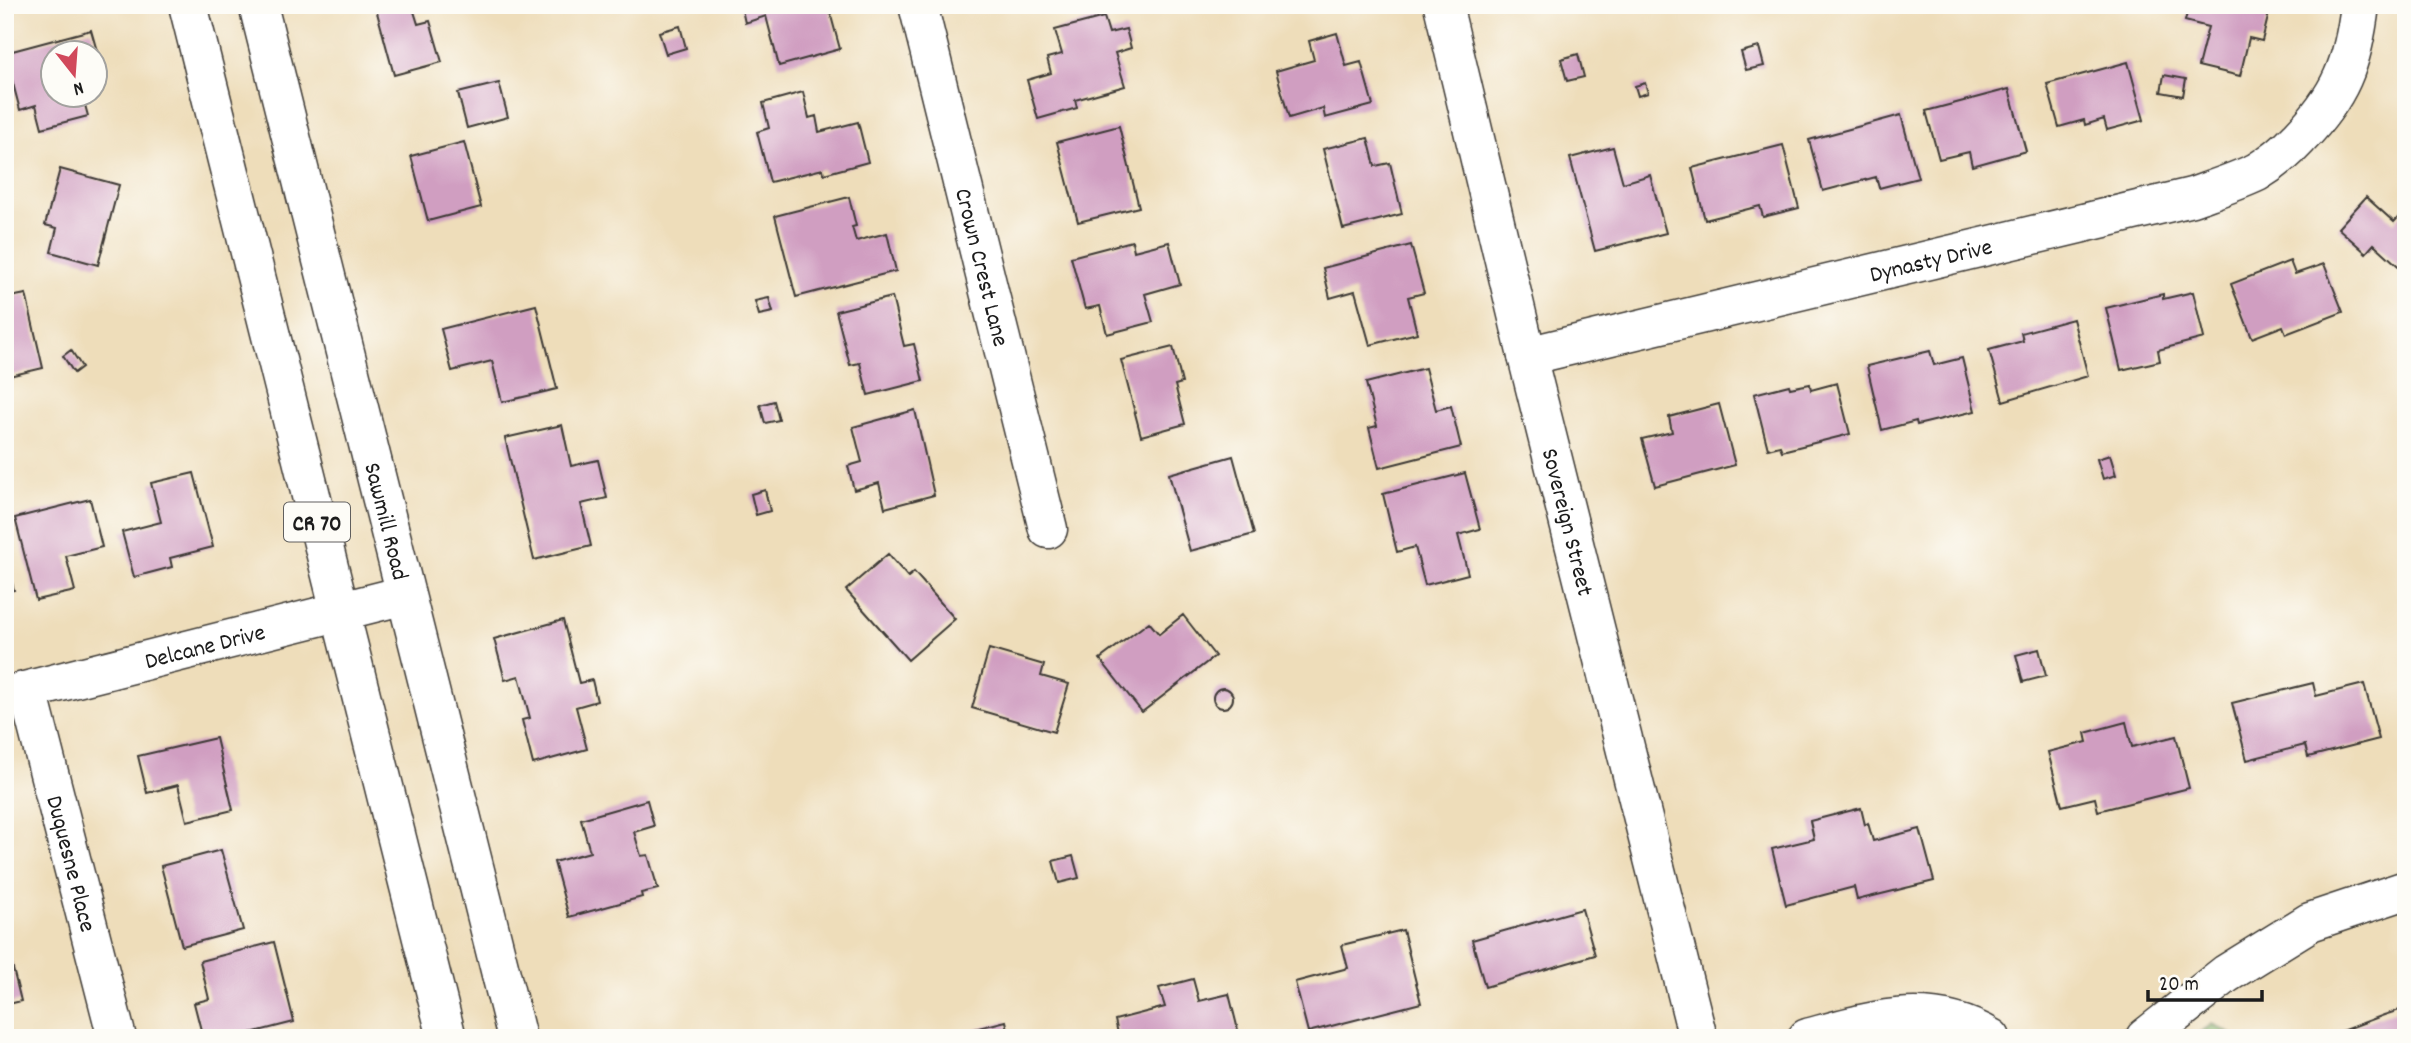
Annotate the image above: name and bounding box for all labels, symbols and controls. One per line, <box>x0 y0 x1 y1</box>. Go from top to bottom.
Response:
north arrow <box>38 38 108 108</box>
text: N <box>70 73 86 101</box>
street label: Crown Crest Lane <box>944 185 1016 351</box>
street label: Dynasty Drive <box>1867 231 1996 293</box>
street label: Sovereign Street <box>1531 445 1601 600</box>
street label: Sawmill Road <box>353 459 416 584</box>
road number: CR 70 <box>284 502 350 542</box>
street label: Delcane Drive <box>142 617 269 680</box>
street label: Duquesne Place <box>35 792 103 936</box>
scale bar <box>2148 959 2262 1003</box>
text: 20 m <box>2159 971 2199 1001</box>

